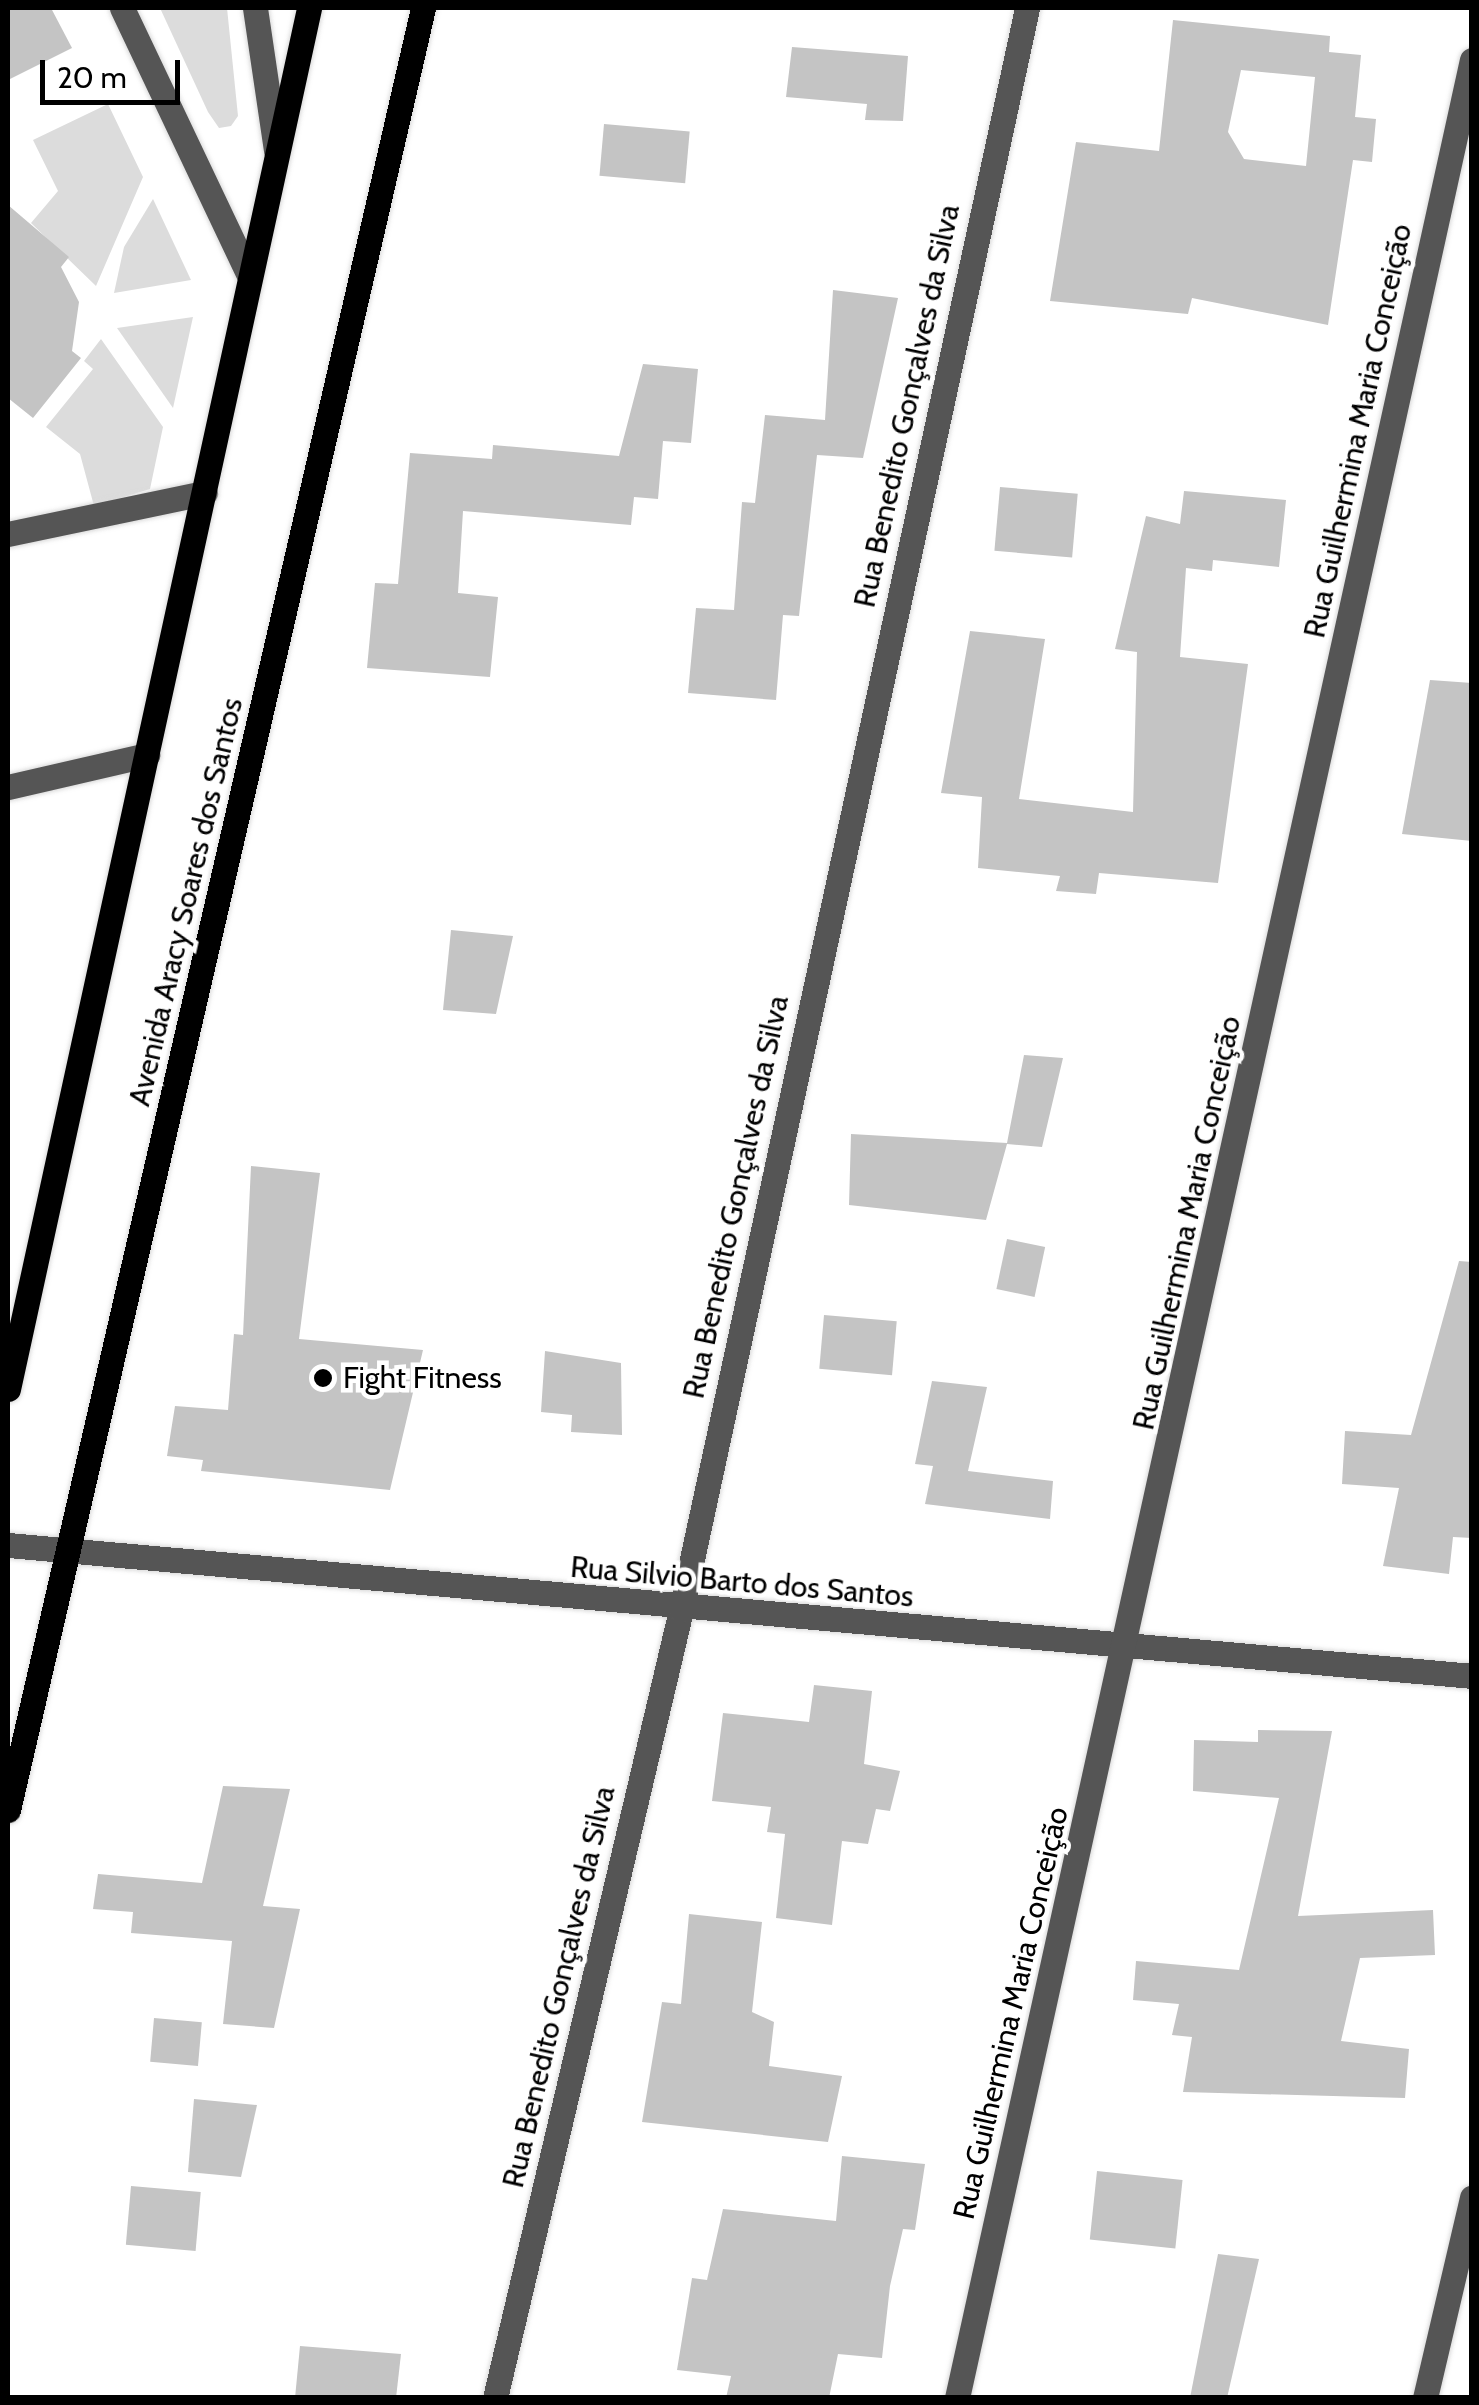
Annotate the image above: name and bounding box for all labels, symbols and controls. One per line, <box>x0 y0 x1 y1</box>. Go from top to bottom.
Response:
scale bar <box>45 40 185 102</box>
text: 20 m <box>57 59 127 96</box>
street label: Rua Benedito Gonçalves da Silva <box>847 201 967 611</box>
street label: Rua Guilhermina Maria Conceição <box>1297 221 1419 641</box>
street label: Avenida Aracy Soares dos Santos <box>121 695 251 1109</box>
street label: Rua Benedito Gonçalves da Silva <box>676 992 796 1402</box>
street label: Rua Guilhermina Maria Conceição <box>1126 1013 1248 1433</box>
place label: Fight Fitness <box>343 1360 502 1396</box>
marker: Fight Fitness <box>312 1367 334 1389</box>
street label: Rua Silvio Barto dos Santos <box>569 1549 915 1615</box>
street label: Rua Benedito Gonçalves da Silva <box>495 1783 623 2191</box>
street label: Rua Guilhermina Maria Conceição <box>946 1803 1076 2223</box>

